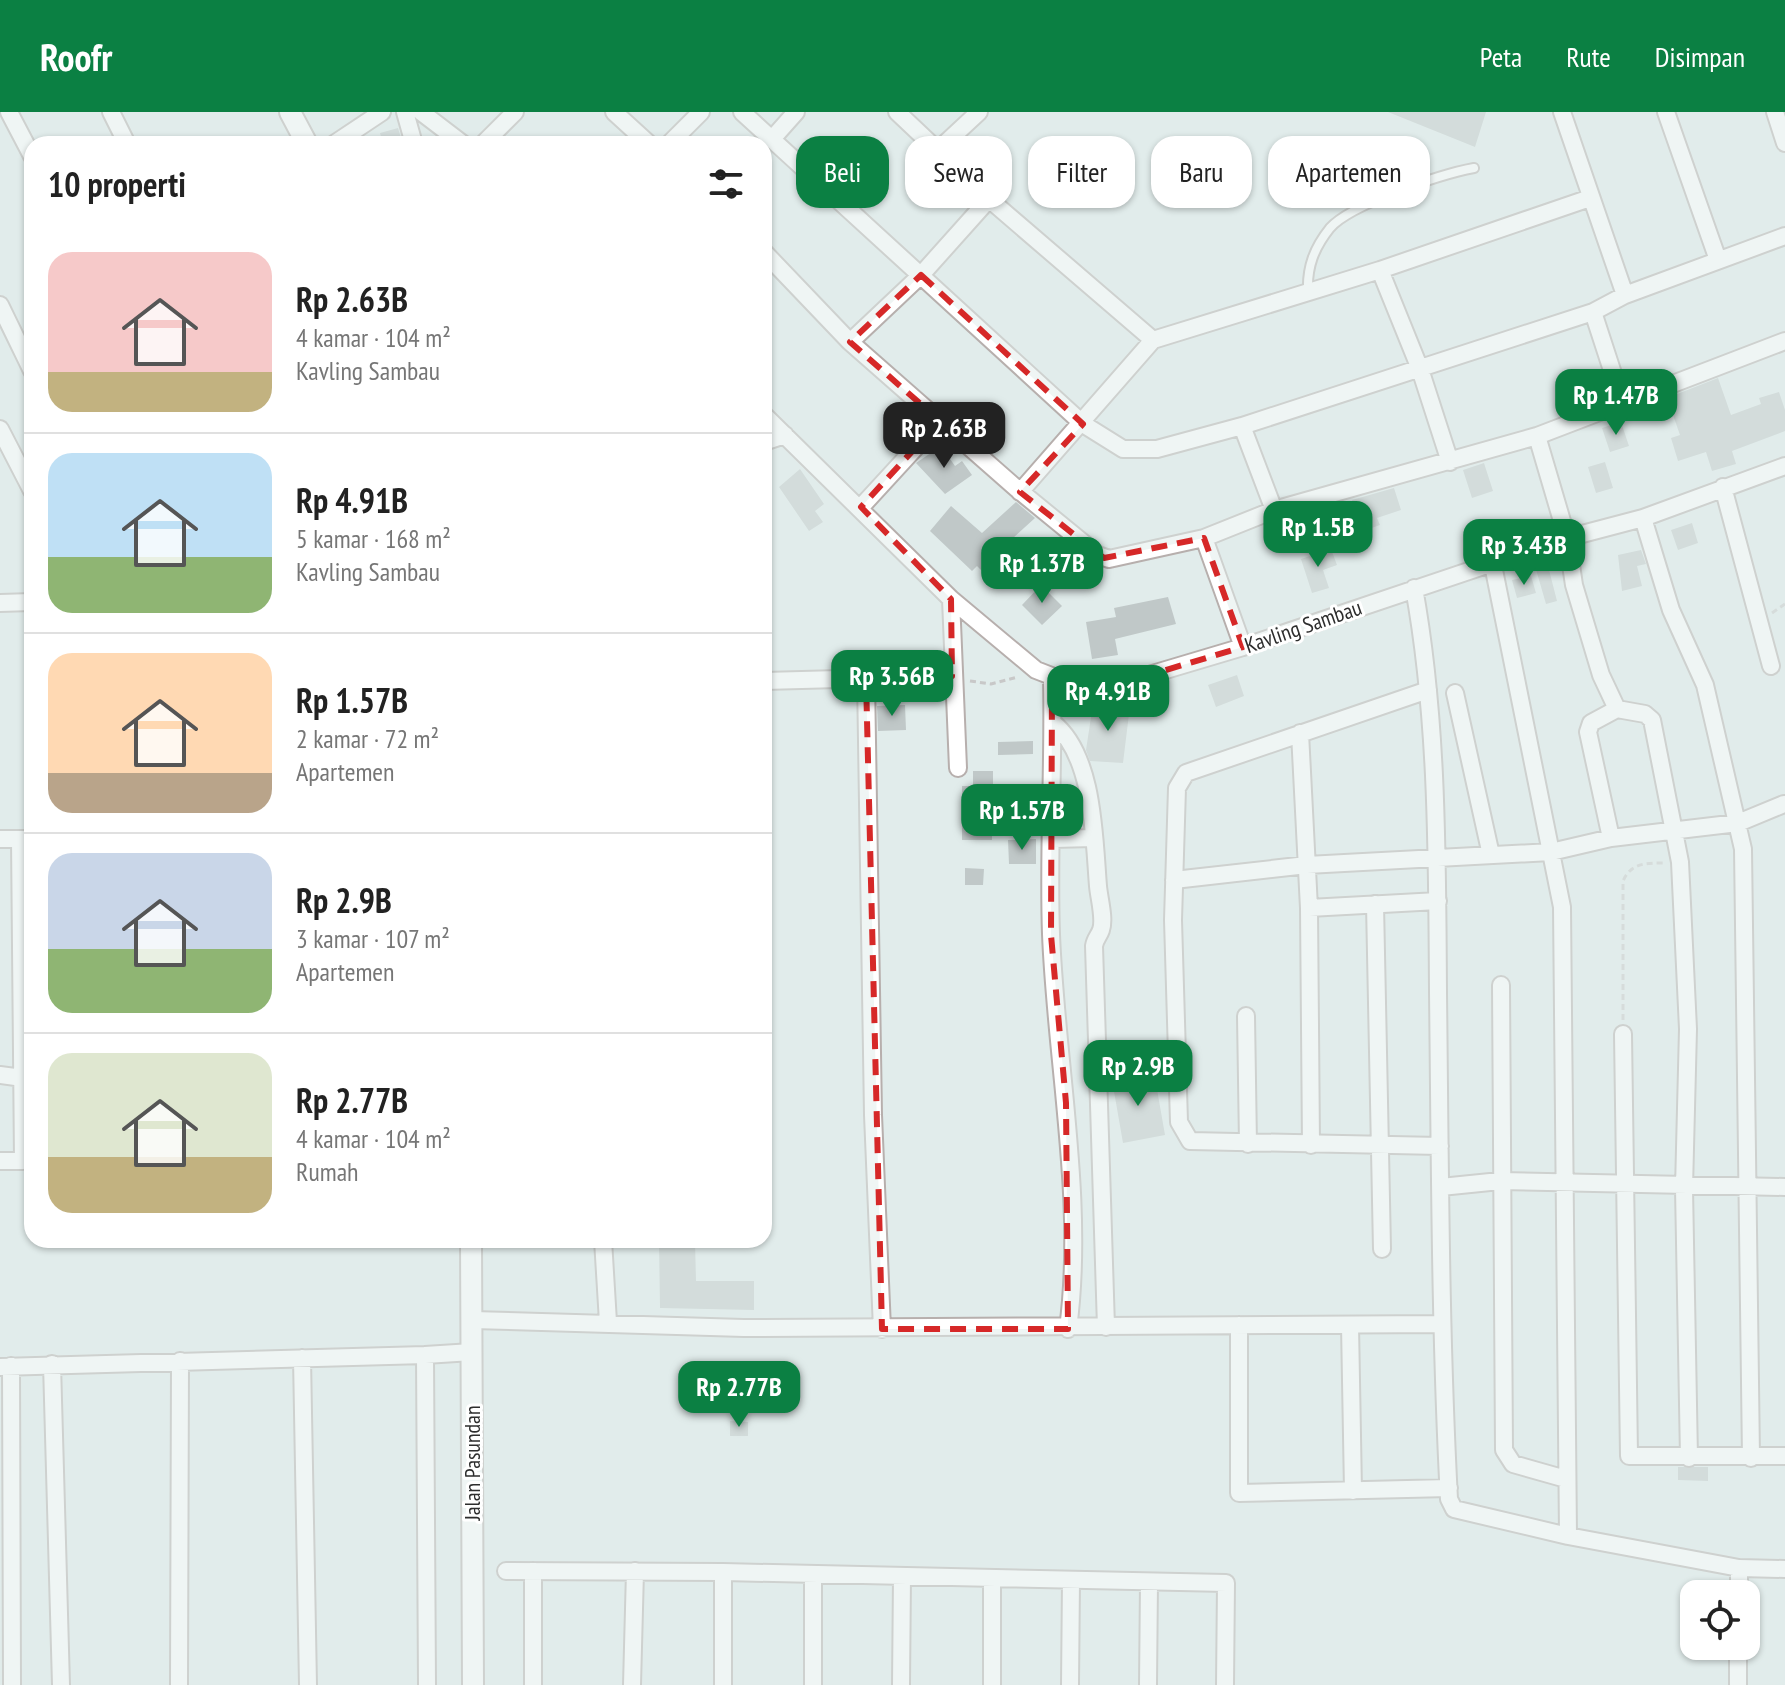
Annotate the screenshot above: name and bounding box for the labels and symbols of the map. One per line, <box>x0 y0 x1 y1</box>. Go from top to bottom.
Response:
pin: Rp 1.47B <box>1533 369 1699 437</box>
pin: Rp 2.63B <box>861 402 1027 470</box>
pin: Rp 1.5B <box>1244 501 1392 569</box>
pin: Rp 3.43B <box>1441 519 1607 587</box>
pin: Rp 1.37B <box>959 537 1125 605</box>
street label: Kavling Sambau <box>1241 593 1365 659</box>
pin: Rp 3.56B <box>809 650 975 718</box>
pin: Rp 4.91B <box>1025 665 1191 733</box>
pin: Rp 1.57B <box>939 784 1105 852</box>
pin: Rp 2.9B <box>1064 1040 1212 1108</box>
pin: Rp 2.77B <box>656 1361 822 1429</box>
street label: Jalan Pasundan <box>458 1405 486 1522</box>

